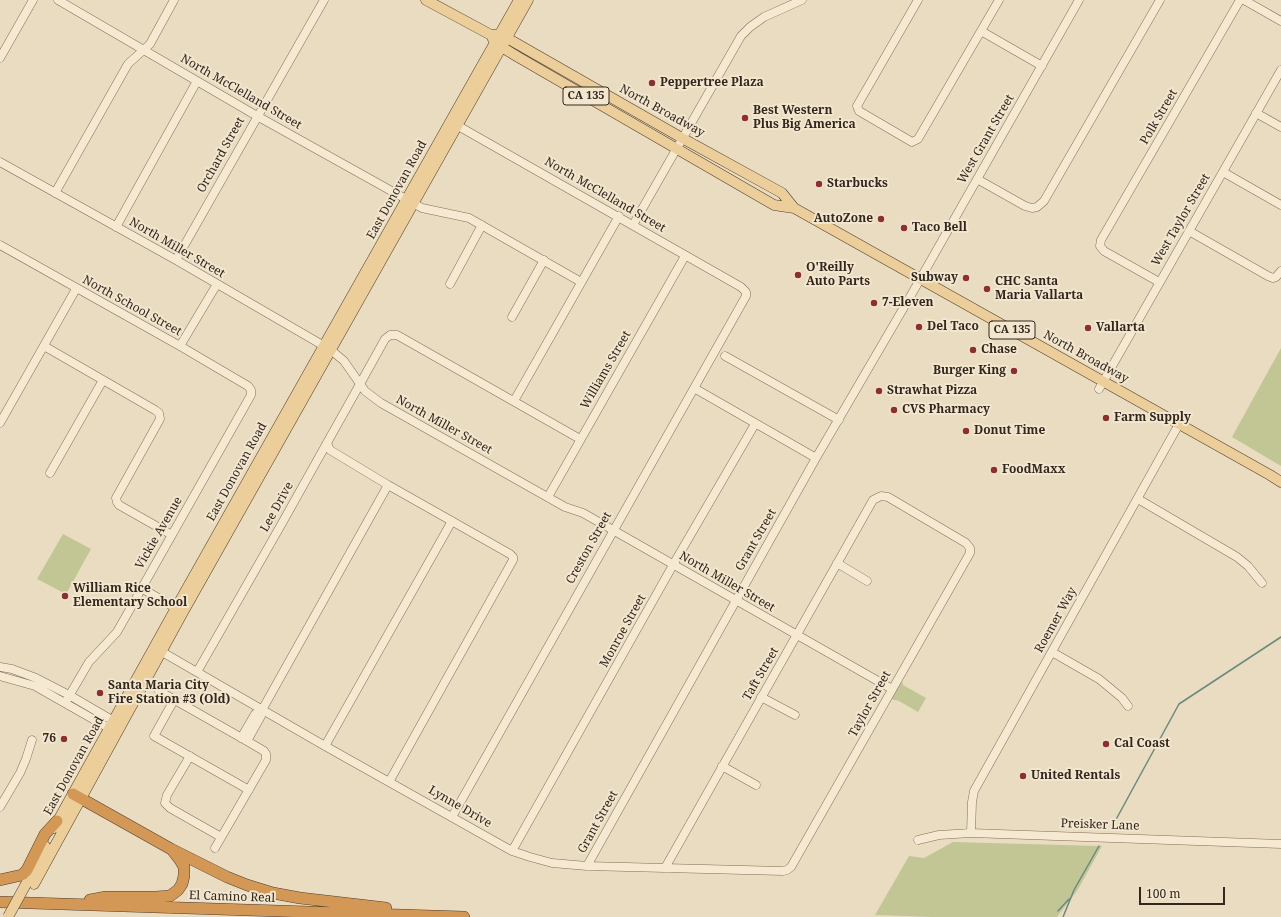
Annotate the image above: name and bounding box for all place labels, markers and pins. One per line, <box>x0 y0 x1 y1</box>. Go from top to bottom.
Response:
place label: Peppertree Plaza <box>660 76 764 90</box>
marker: Peppertree Plaza <box>647 78 657 88</box>
place label: Best Western Plus Big America <box>753 104 856 132</box>
marker: Best Western Plus Big America <box>740 113 750 123</box>
place label: Starbucks <box>827 177 888 191</box>
marker: Starbucks <box>814 179 824 189</box>
place label: AutoZone <box>814 212 873 226</box>
marker: AutoZone <box>876 214 886 224</box>
place label: Taco Bell <box>912 221 967 235</box>
marker: Taco Bell <box>899 223 909 233</box>
place label: O'Reilly Auto Parts <box>806 261 870 289</box>
marker: O'Reilly Auto Parts <box>793 270 803 280</box>
place label: Subway <box>911 271 958 285</box>
marker: Subway <box>961 273 971 283</box>
place label: CHC Santa Maria Vallarta <box>995 275 1083 303</box>
marker: CHC Santa Maria Vallarta <box>982 284 992 294</box>
place label: 7-Eleven <box>882 296 934 310</box>
marker: 7-Eleven <box>869 298 879 308</box>
place label: Del Taco <box>927 320 979 334</box>
place label: Vallarta <box>1096 321 1145 335</box>
marker: Del Taco <box>914 322 924 332</box>
marker: Vallarta <box>1083 323 1093 333</box>
place label: Chase <box>981 343 1017 357</box>
marker: Chase <box>968 345 978 355</box>
place label: Burger King <box>933 364 1006 378</box>
marker: Burger King <box>1009 366 1019 376</box>
place label: Strawhat Pizza <box>887 384 977 398</box>
marker: Strawhat Pizza <box>874 386 884 396</box>
place label: CVS Pharmacy <box>902 403 990 417</box>
marker: CVS Pharmacy <box>889 405 899 415</box>
place label: Farm Supply <box>1114 411 1191 425</box>
marker: Farm Supply <box>1101 413 1111 423</box>
place label: Donut Time <box>974 424 1045 438</box>
marker: Donut Time <box>961 426 971 436</box>
place label: FoodMaxx <box>1002 463 1066 477</box>
marker: FoodMaxx <box>989 465 999 475</box>
place label: William Rice Elementary School <box>73 582 187 610</box>
marker: William Rice Elementary School <box>60 591 70 601</box>
place label: Santa Maria City Fire Station #3 (Old) <box>108 679 230 707</box>
marker: Santa Maria City Fire Station #3 (Old) <box>95 688 105 698</box>
place label: 76 <box>42 732 56 746</box>
marker: 76 <box>59 734 69 744</box>
place label: Cal Coast <box>1114 737 1170 751</box>
marker: Cal Coast <box>1101 739 1111 749</box>
place label: United Rentals <box>1031 769 1120 783</box>
marker: United Rentals <box>1018 771 1028 781</box>

